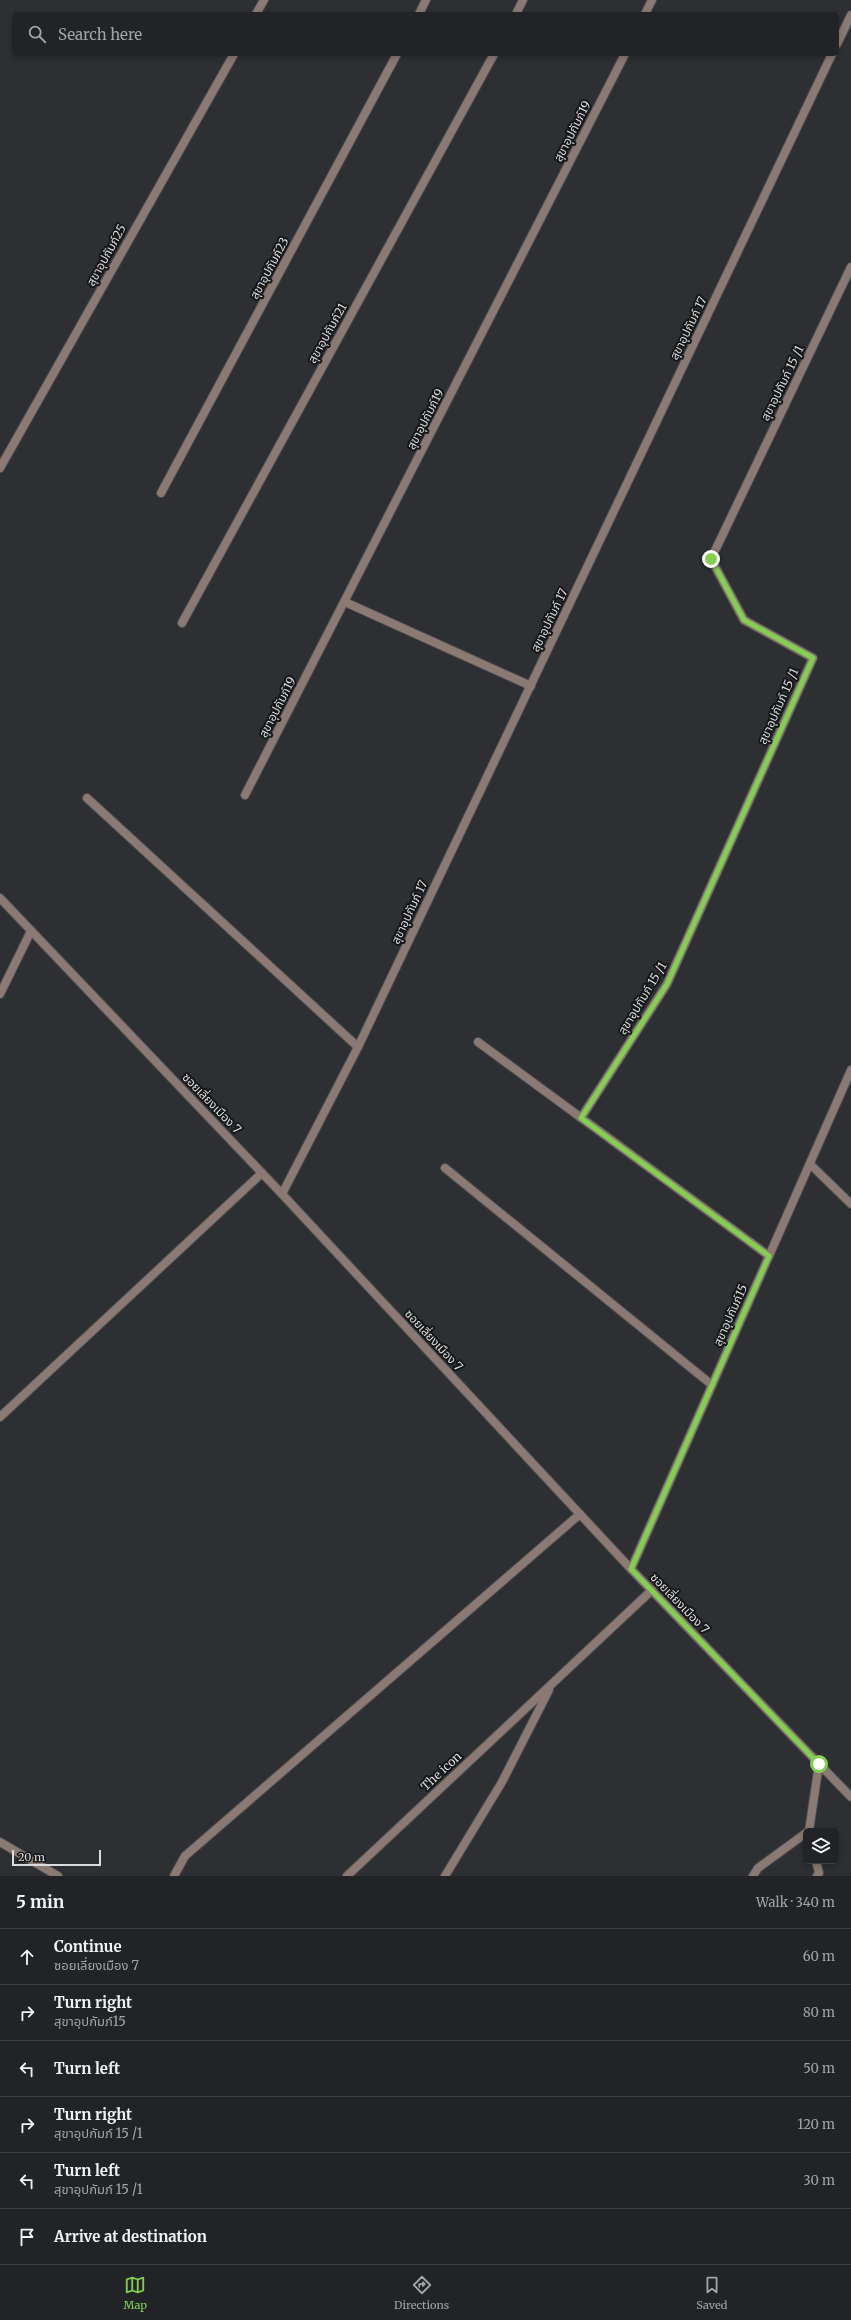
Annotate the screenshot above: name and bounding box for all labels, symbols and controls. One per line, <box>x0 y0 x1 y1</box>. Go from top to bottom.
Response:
search box <box>12 12 839 56</box>
icon: search <box>26 23 48 45</box>
text: Search here <box>58 25 142 44</box>
street label: สุขาอุปกัมภ์19 <box>550 98 594 164</box>
street label: สุขาอุปกัมภ์25 <box>83 222 129 288</box>
street label: สุขาอุปกัมภ์23 <box>246 234 292 301</box>
street label: สุขาอุปกัมภ์ 17 <box>666 294 710 362</box>
street label: สุขาอุปกัมภ์21 <box>304 300 350 366</box>
street label: สุขาอุปกัมภ์ 15 /1 <box>757 342 807 423</box>
street label: สุขาอุปกัมภ์19 <box>403 386 447 452</box>
route end <box>702 550 720 568</box>
street label: สุขาอุปกัมภ์ 17 <box>527 586 571 654</box>
street label: สุขาอุปกัมภ์ 15 /1 <box>754 665 802 746</box>
street label: สุขาอุปกัมภ์19 <box>255 674 299 740</box>
street label: สุขาอุปกัมภ์ 17 <box>388 878 430 946</box>
street label: สุขาอุปกัมภ์ 15 /1 <box>614 959 670 1037</box>
street label: ซอยเลี่ยงเมือง 7 <box>179 1069 245 1137</box>
street label: สุขาอุปกัมภ์15 <box>710 1282 750 1348</box>
street label: ซอยเลี่ยงเมือง 7 <box>402 1306 467 1374</box>
street label: ซอยเลี่ยงเมือง 7 <box>647 1569 713 1637</box>
street label: The icon <box>418 1748 464 1794</box>
route start <box>810 1755 828 1773</box>
map controls <box>803 1828 839 1864</box>
button: layers <box>803 1828 839 1864</box>
scale bar <box>12 1848 101 1867</box>
text: 20 m <box>18 1850 45 1864</box>
text: 5 min <box>16 1891 64 1913</box>
text: Walk · 340 m <box>756 1894 835 1911</box>
text: Continue <box>54 1937 122 1956</box>
icon: ahead <box>16 1946 38 1968</box>
text: 60 m <box>803 1948 835 1965</box>
text: ซอยเลี่ยงเมือง 7 <box>54 1957 139 1974</box>
text: Turn right <box>54 1993 132 2012</box>
icon: right <box>16 2002 38 2024</box>
text: 80 m <box>803 2004 835 2021</box>
text: สุขาอุปกัมภ์15 <box>54 2013 126 2030</box>
icon: left <box>16 2058 38 2080</box>
text: Turn left <box>54 2059 120 2078</box>
text: 50 m <box>803 2060 835 2077</box>
text: Turn right <box>54 2105 132 2124</box>
icon: right <box>16 2114 38 2136</box>
text: 120 m <box>797 2116 835 2133</box>
text: สุขาอุปกัมภ์ 15 /1 <box>54 2125 143 2142</box>
text: Turn left <box>54 2161 120 2180</box>
icon: left <box>16 2170 38 2192</box>
text: 30 m <box>803 2172 835 2189</box>
text: สุขาอุปกัมภ์ 15 /1 <box>54 2181 143 2198</box>
icon: arrive <box>16 2226 38 2248</box>
text: Arrive at destination <box>54 2227 207 2246</box>
tab: Map <box>124 2274 147 2312</box>
tab: Directions <box>394 2274 449 2312</box>
tab: Saved <box>696 2274 727 2312</box>

